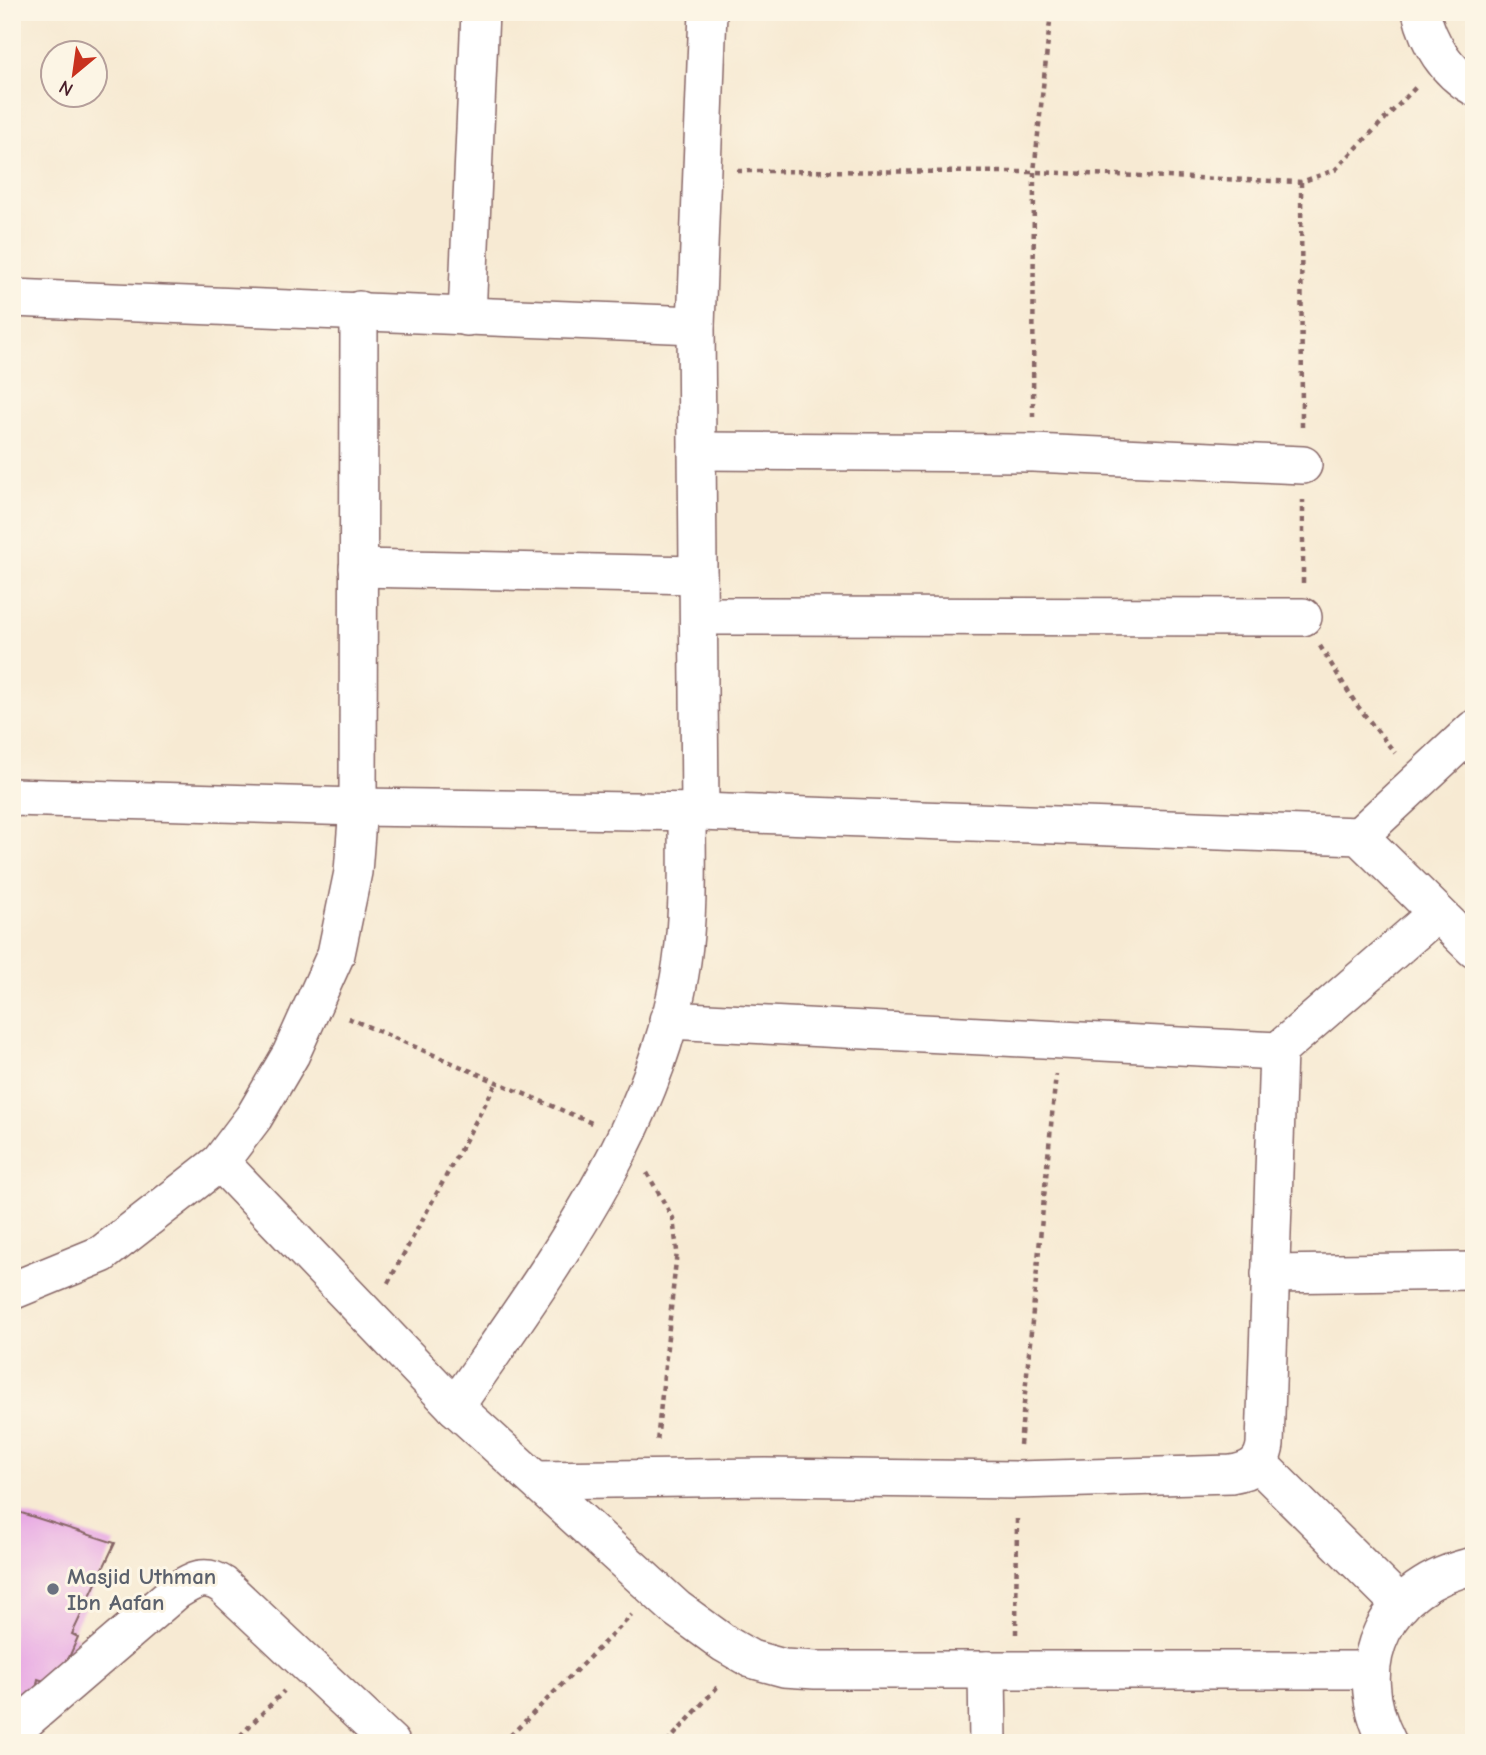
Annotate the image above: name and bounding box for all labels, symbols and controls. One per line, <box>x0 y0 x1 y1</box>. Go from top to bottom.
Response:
north arrow <box>38 38 108 108</box>
text: N <box>55 75 77 101</box>
place label: Masjid Uthman Ibn Aafan <box>67 1563 216 1616</box>
marker: Masjid Uthman Ibn Aafan <box>45 1581 61 1597</box>

